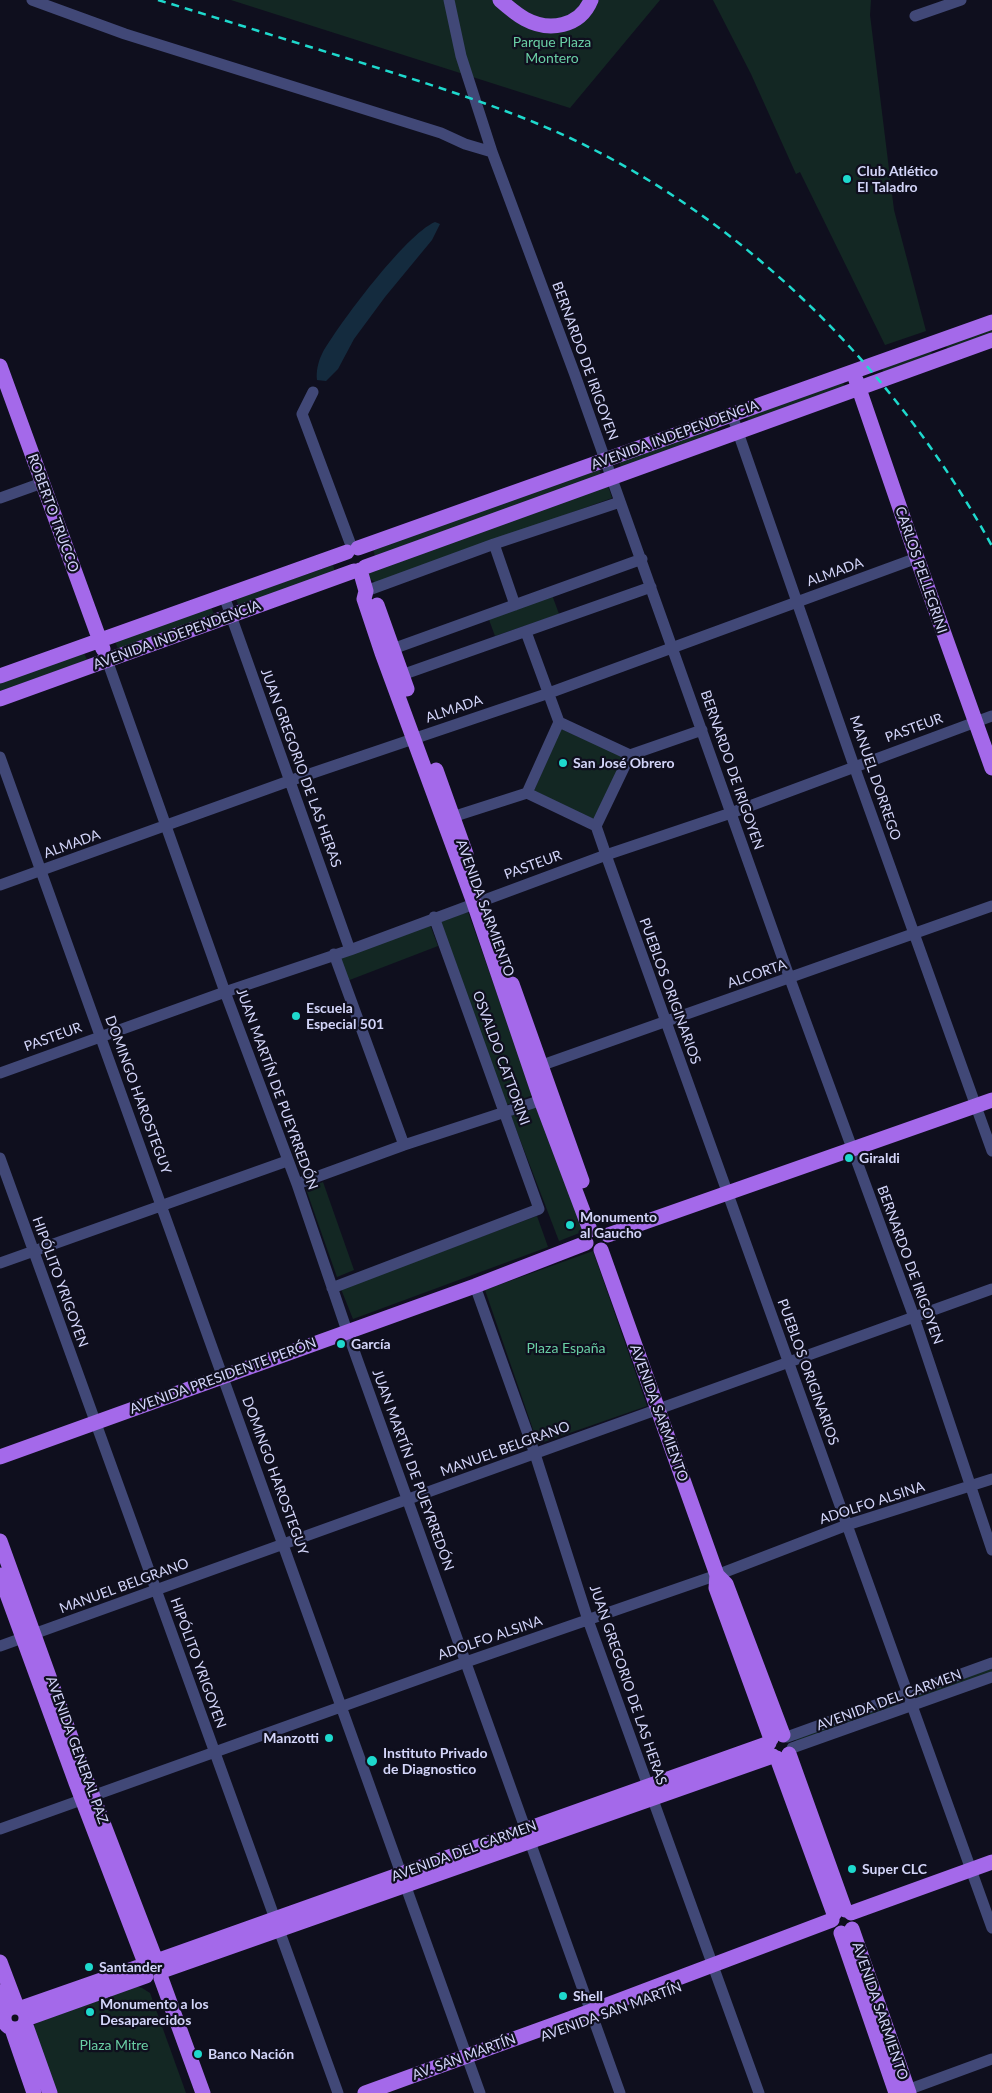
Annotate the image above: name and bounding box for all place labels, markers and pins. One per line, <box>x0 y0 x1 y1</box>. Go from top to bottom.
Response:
place label: Club Atlético El Taladro <box>857 163 938 196</box>
marker: Club Atlético El Taladro <box>841 173 853 185</box>
place label: San José Obrero <box>573 755 675 771</box>
marker: San José Obrero <box>557 757 569 769</box>
place label: Escuela Especial 501 <box>306 1000 384 1032</box>
marker: Escuela Especial 501 <box>290 1010 302 1022</box>
place label: Giraldi <box>859 1150 900 1166</box>
marker: Giraldi <box>843 1152 855 1164</box>
place label: Monumento al Gaucho <box>580 1209 657 1242</box>
marker: Monumento al Gaucho <box>564 1219 576 1231</box>
place label: García <box>351 1336 391 1352</box>
marker: García <box>335 1338 347 1350</box>
place label: Manzotti <box>263 1730 319 1746</box>
marker: Manzotti <box>323 1732 335 1744</box>
place label: Instituto Privado de Diagnostico <box>383 1745 487 1778</box>
marker: Instituto Privado de Diagnostico <box>365 1754 379 1768</box>
place label: Super CLC <box>862 1861 927 1877</box>
marker: Super CLC <box>846 1863 858 1875</box>
place label: Santander <box>99 1959 162 1975</box>
marker: Santander <box>83 1961 95 1973</box>
place label: Shell <box>573 1988 603 2004</box>
marker: Shell <box>557 1990 569 2002</box>
place label: Monumento a los Desaparecidos <box>100 1996 209 2028</box>
marker: Monumento a los Desaparecidos <box>84 2006 96 2018</box>
place label: Banco Nación <box>208 2046 294 2062</box>
marker: Banco Nación <box>192 2048 204 2060</box>

